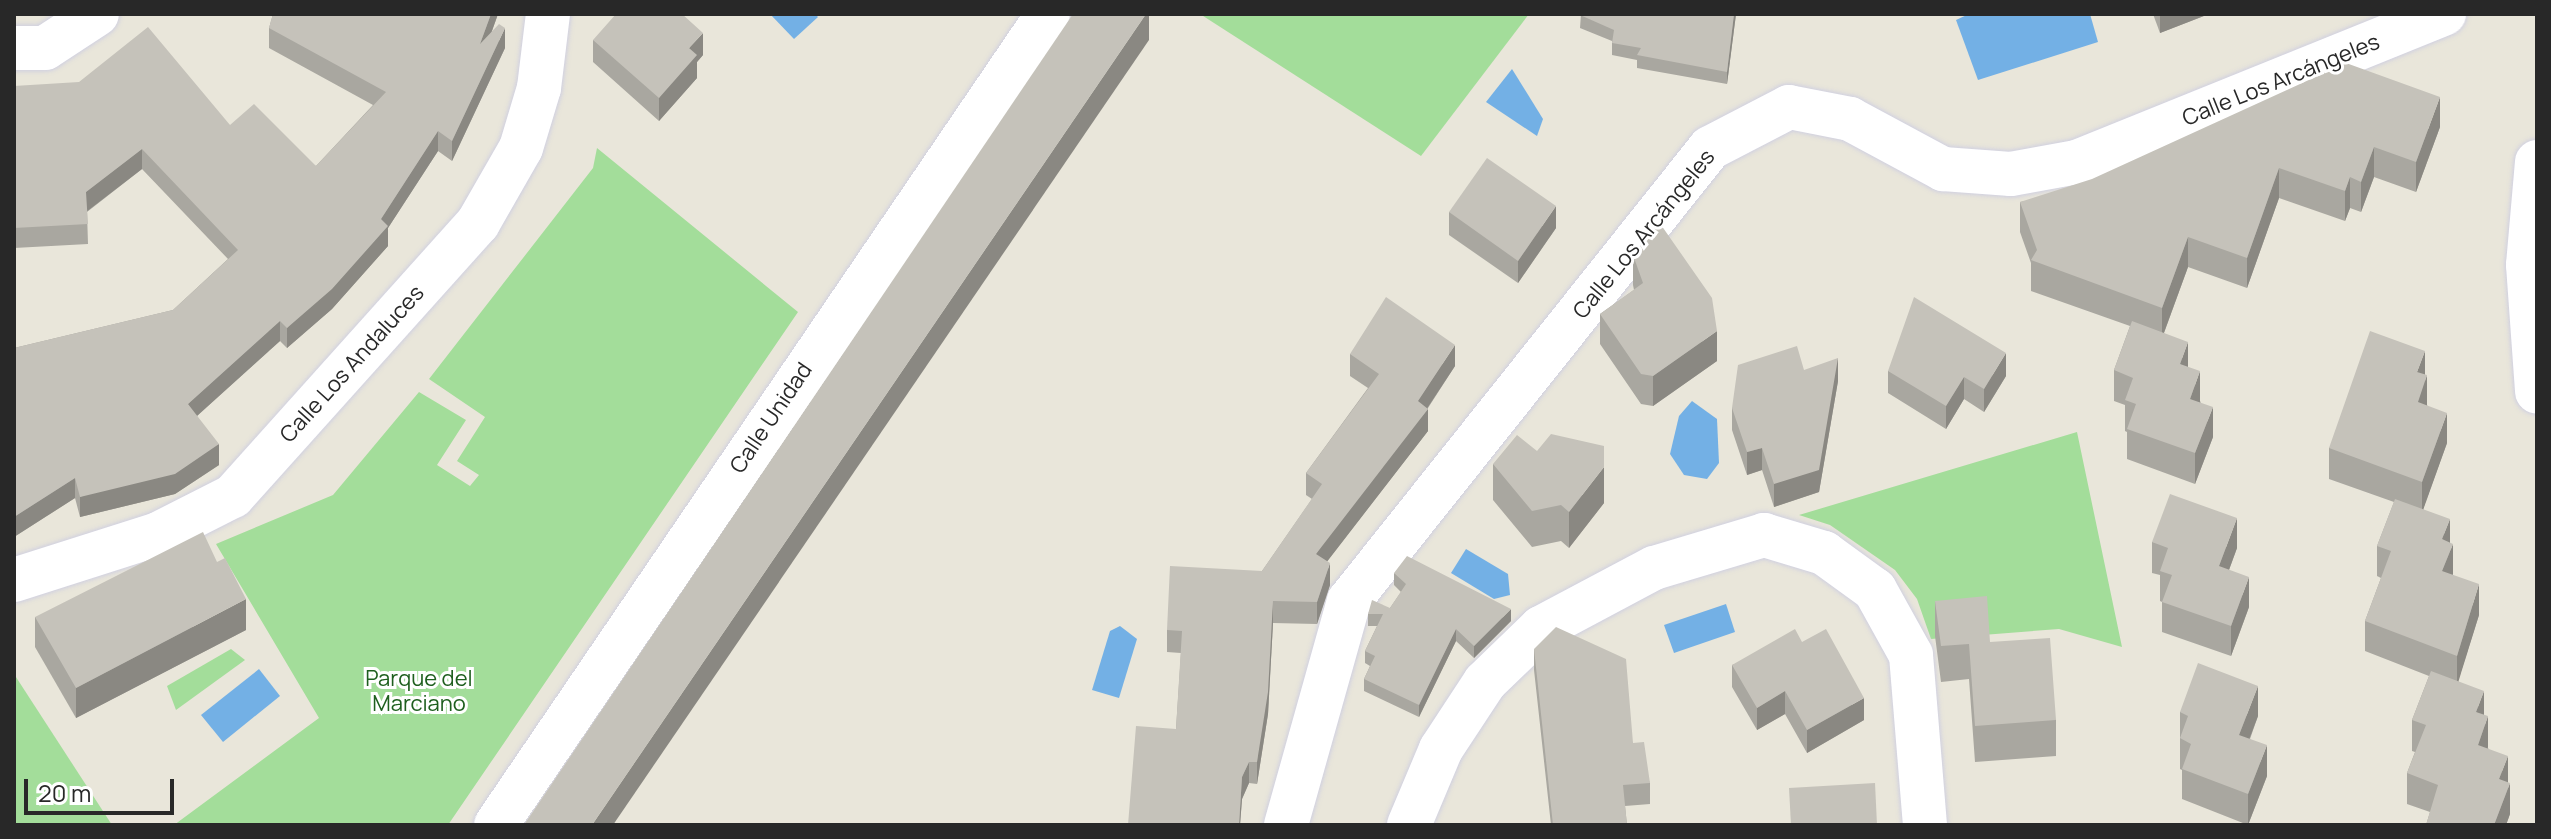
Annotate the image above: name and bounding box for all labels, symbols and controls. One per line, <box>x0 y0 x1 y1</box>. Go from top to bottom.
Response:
street label: Calle Los Arcángeles <box>2179 28 2383 132</box>
street label: Calle Los Arcángeles <box>1568 144 1720 324</box>
street label: Calle Los Andaluces <box>275 280 429 448</box>
street label: Calle Unidad <box>724 358 818 478</box>
park label: Parque del Marciano <box>365 665 473 716</box>
scale bar <box>28 763 178 813</box>
text: 20 m <box>38 776 91 809</box>

